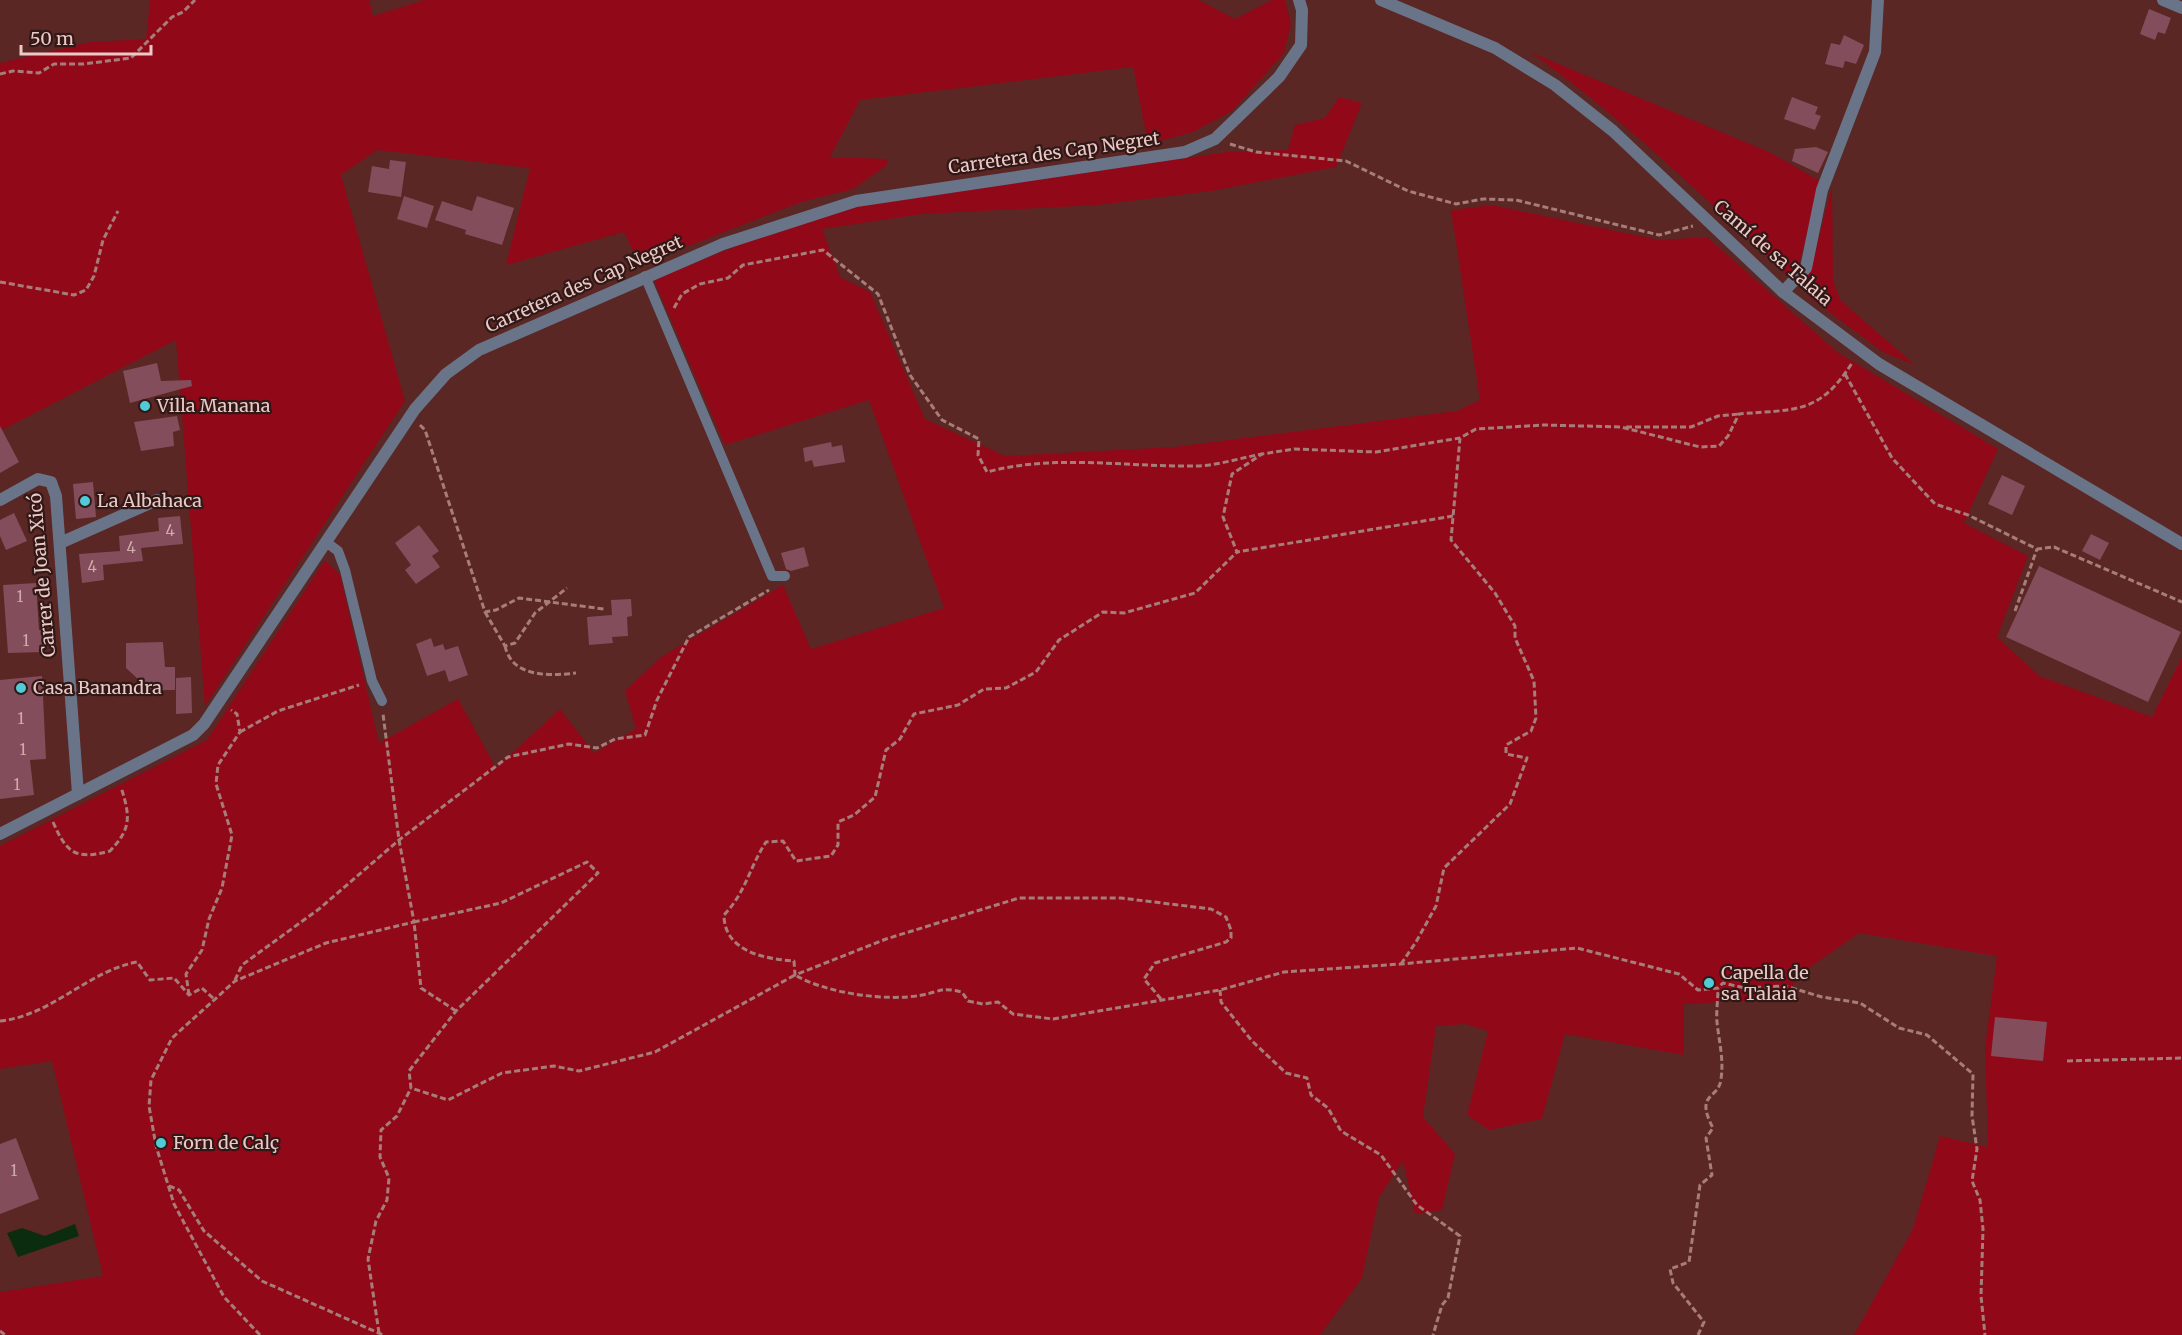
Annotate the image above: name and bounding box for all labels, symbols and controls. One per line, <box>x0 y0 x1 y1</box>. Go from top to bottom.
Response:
scale bar <box>21 18 152 56</box>
text: 50 m <box>30 27 74 50</box>
street label: Carretera des Cap Negret <box>947 126 1161 179</box>
street label: Camí de sa Talaia <box>1709 195 1838 311</box>
street label: Carretera des Cap Negret <box>482 230 686 337</box>
place label: Villa Manana <box>156 394 271 417</box>
marker: Villa Manana <box>138 399 152 413</box>
place label: La Albahaca <box>97 489 202 512</box>
street label: Carrer de Joan Xicó <box>23 492 60 658</box>
marker: La Albahaca <box>78 494 92 508</box>
house number: 4 <box>165 521 175 540</box>
house number: 4 <box>126 538 136 557</box>
house number: 4 <box>87 557 97 576</box>
house number: 1 <box>17 587 24 606</box>
house number: 1 <box>23 631 30 650</box>
place label: Casa Banandra <box>33 676 162 699</box>
marker: Casa Banandra <box>14 681 28 695</box>
house number: 1 <box>18 709 25 728</box>
house number: 1 <box>20 740 27 759</box>
house number: 1 <box>14 775 21 794</box>
place label: Capella de sa Talaia <box>1721 961 1809 1005</box>
marker: Capella de sa Talaia <box>1702 976 1716 990</box>
place label: Forn de Calç <box>173 1131 279 1154</box>
marker: Forn de Calç <box>154 1136 168 1150</box>
house number: 1 <box>11 1161 18 1180</box>

